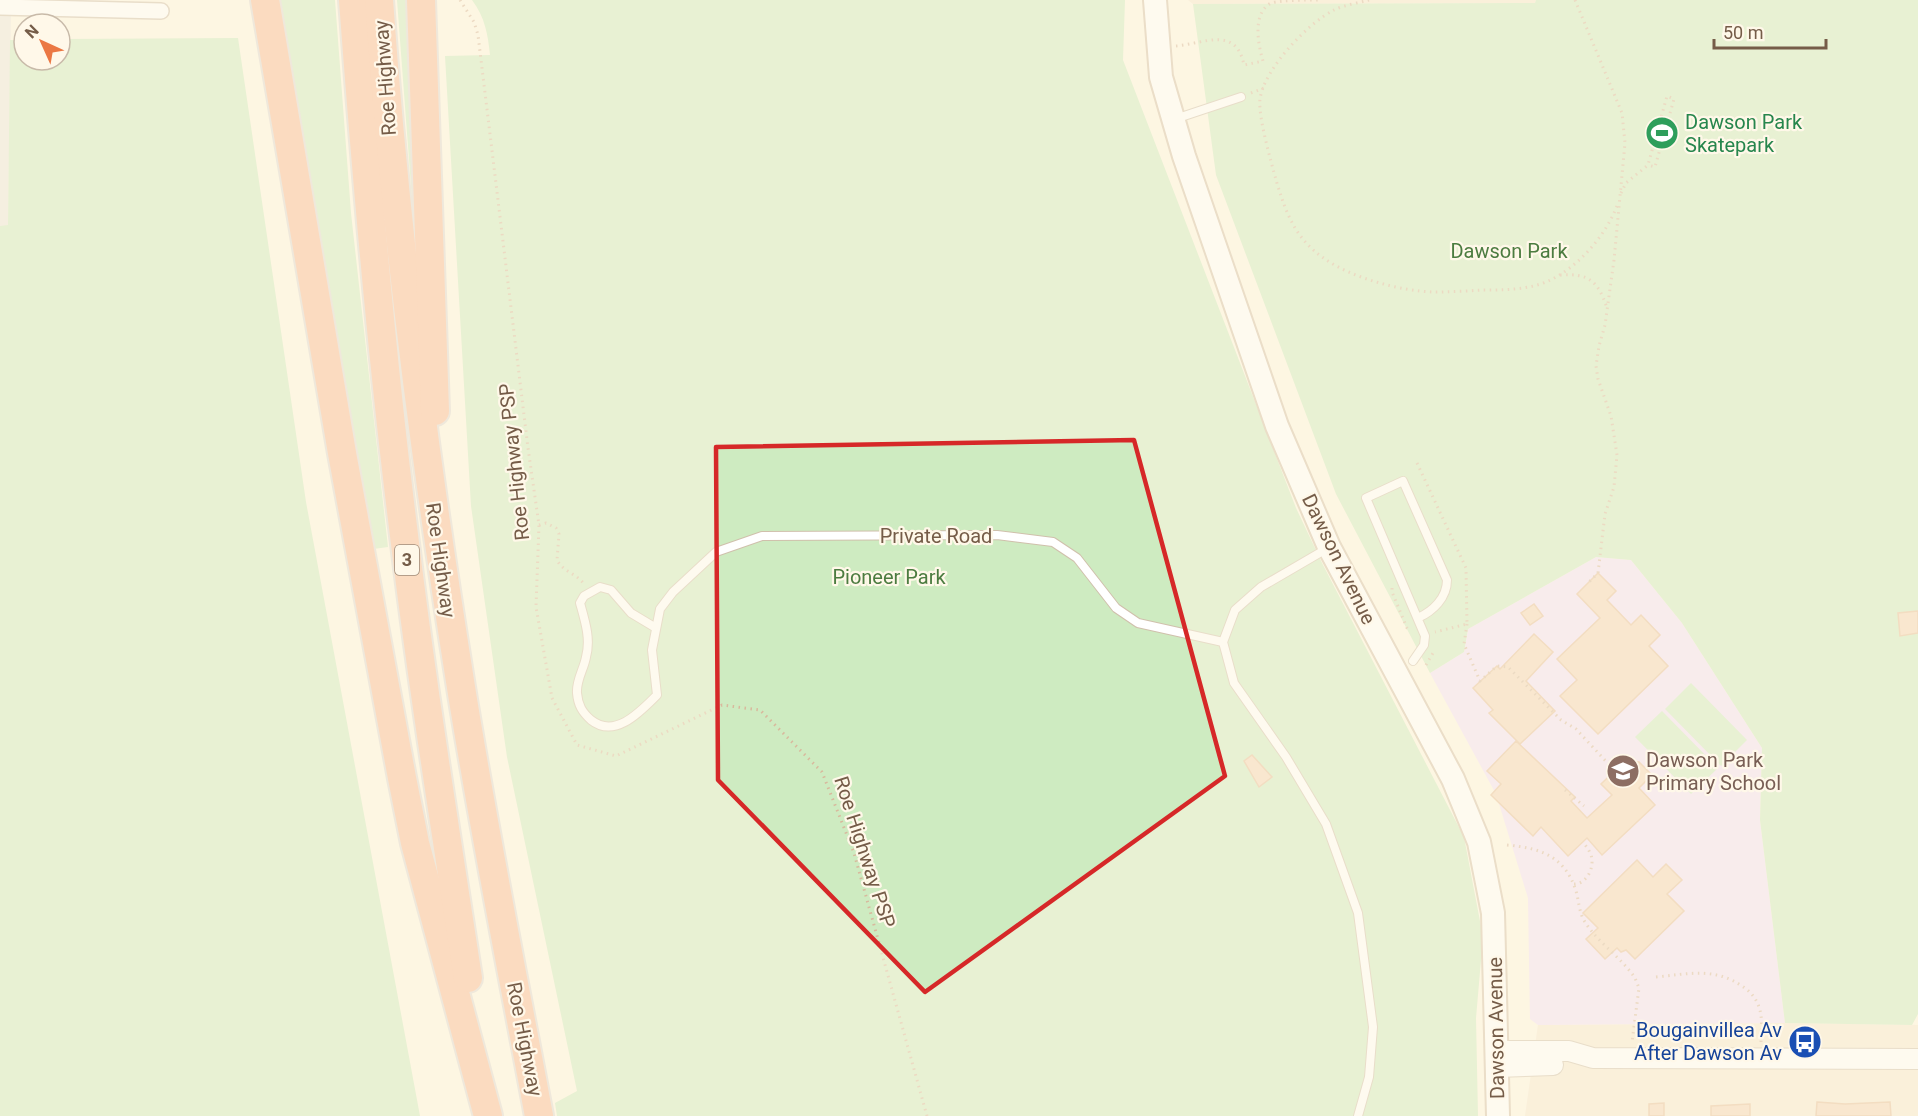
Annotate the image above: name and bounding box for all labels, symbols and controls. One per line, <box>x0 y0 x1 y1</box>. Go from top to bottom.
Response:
north arrow <box>12 12 72 72</box>
scale bar <box>1714 12 1826 50</box>
street label: Roe Highway <box>369 19 401 137</box>
text: N <box>21 21 42 42</box>
text: 50 m <box>1723 22 1763 43</box>
place label: Dawson Park Skatepark <box>1685 110 1803 157</box>
sports icon: Dawson Park Skatepark <box>1644 115 1680 151</box>
park label: Dawson Park <box>1450 239 1568 263</box>
street label: Roe Highway PSP <box>494 382 534 542</box>
street label: Dawson Avenue <box>1297 490 1381 628</box>
street label: Roe Highway <box>421 501 461 620</box>
street label: Private Road <box>880 524 992 548</box>
road number: 3 <box>395 545 419 575</box>
park label: Pioneer Park <box>832 565 946 589</box>
place label: Dawson Park Primary School <box>1646 748 1781 795</box>
school or university icon: Dawson Park Primary School <box>1605 753 1641 789</box>
street label: Roe Highway PSP <box>829 773 901 931</box>
street label: Dawson Avenue <box>1483 957 1509 1099</box>
street label: Roe Highway <box>502 980 548 1099</box>
place label: Bougainvillea Av After Dawson Av <box>1634 1018 1782 1065</box>
bus stop icon: Bougainvillea Av After Dawson Av <box>1787 1024 1823 1060</box>

